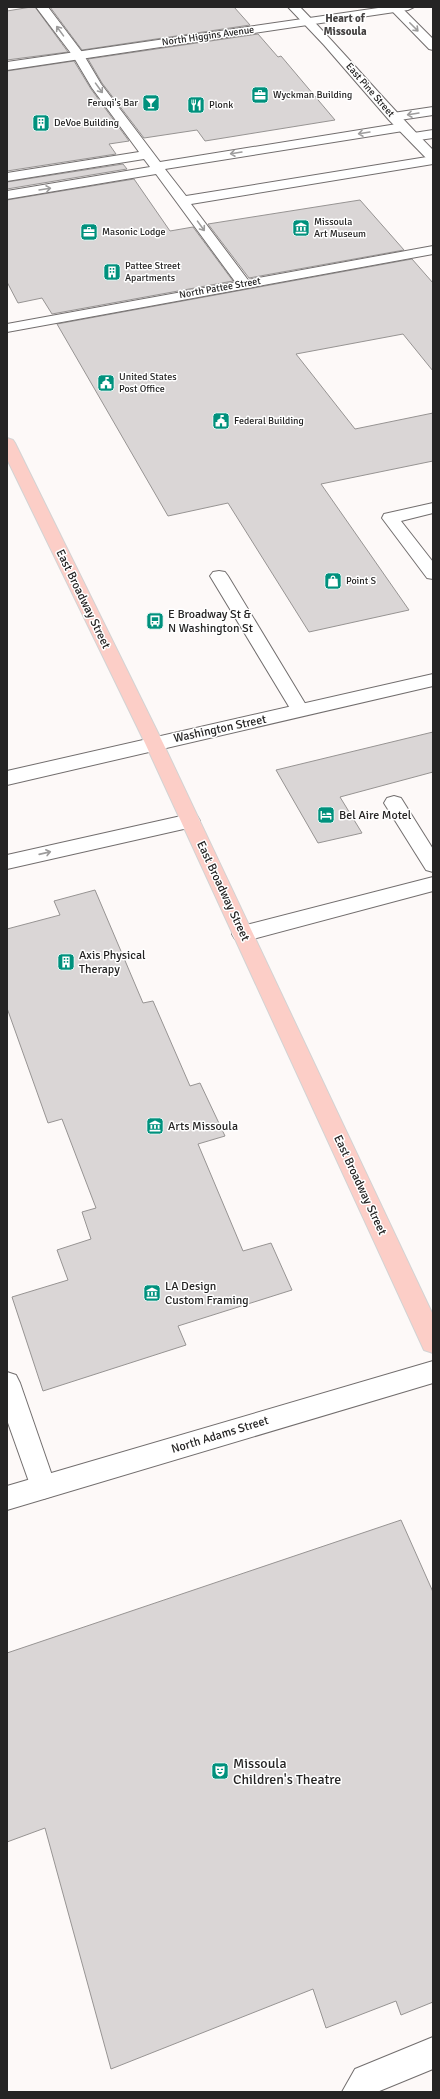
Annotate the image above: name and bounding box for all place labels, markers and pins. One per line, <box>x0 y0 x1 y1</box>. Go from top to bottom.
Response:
office icon: Wyckman Building <box>250 85 270 105</box>
place label: Wyckman Building <box>273 89 352 101</box>
bar icon: Feruqi's Bar <box>141 93 161 113</box>
restaurant icon: Plonk <box>186 95 206 115</box>
place label: Feruqi's Bar <box>87 97 138 109</box>
place label: Plonk <box>209 99 233 111</box>
building icon: DeVoe Building <box>31 113 51 133</box>
place label: DeVoe Building <box>54 117 119 129</box>
place label: Missoula Art Museum <box>314 216 366 240</box>
museum icon: Missoula Art Museum <box>291 218 311 238</box>
office icon: Masonic Lodge <box>79 222 99 242</box>
place label: Masonic Lodge <box>102 226 166 238</box>
place label: Pattee Street Apartments <box>125 260 181 284</box>
building icon: Pattee Street Apartments <box>102 262 122 282</box>
place label: United States Post Office <box>119 371 177 395</box>
public building icon: United States Post Office <box>96 373 116 393</box>
public building icon: Federal Building <box>211 411 231 431</box>
place label: Federal Building <box>234 415 304 427</box>
shop icon: Point S <box>323 571 343 591</box>
place label: Point S <box>346 575 376 587</box>
place label: E Broadway St & N Washington St <box>168 607 253 636</box>
bus stop icon: E Broadway St & N Washington St <box>145 611 165 631</box>
hotel icon: Bel Aire Motel <box>316 805 336 825</box>
place label: Bel Aire Motel <box>339 808 412 823</box>
place label: Axis Physical Therapy <box>79 948 146 977</box>
building icon: Axis Physical Therapy <box>56 952 76 972</box>
museum icon: Arts Missoula <box>145 1116 165 1136</box>
place label: Arts Missoula <box>168 1119 238 1134</box>
place label: LA Design Custom Framing <box>165 1279 249 1308</box>
museum icon: LA Design Custom Framing <box>142 1283 162 1303</box>
place label: Missoula Children's Theatre <box>233 1755 341 1788</box>
theatre icon: Missoula Children's Theatre <box>210 1761 230 1781</box>

